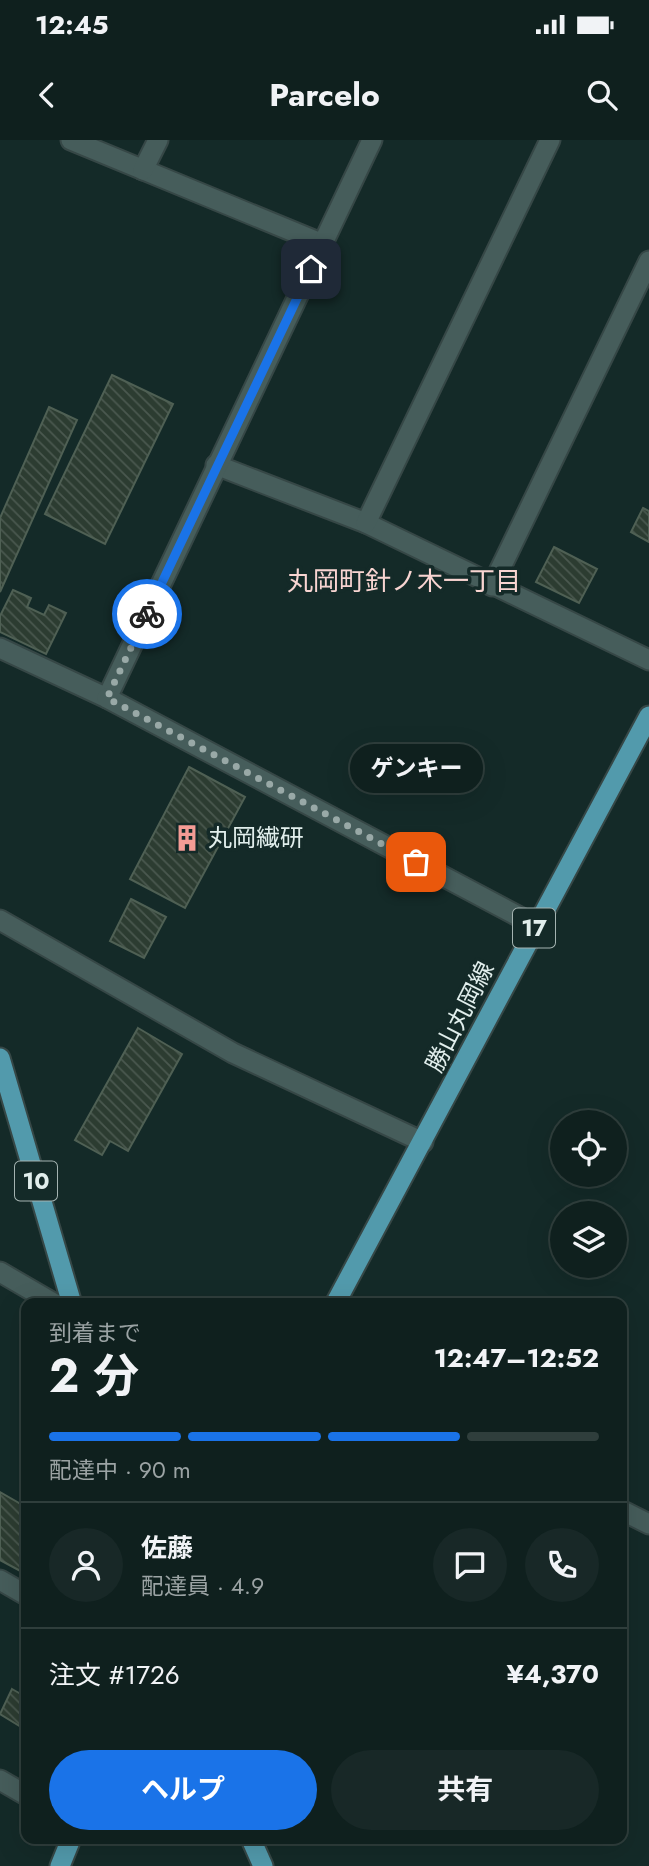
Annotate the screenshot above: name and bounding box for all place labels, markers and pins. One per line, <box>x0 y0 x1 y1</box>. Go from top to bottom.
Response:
pin <box>281 239 341 299</box>
callout: ゲンキー <box>350 743 482 792</box>
place label: 丸岡繊研 <box>208 820 304 855</box>
building icon: 丸岡繊研 <box>172 823 202 853</box>
pin <box>386 832 446 892</box>

